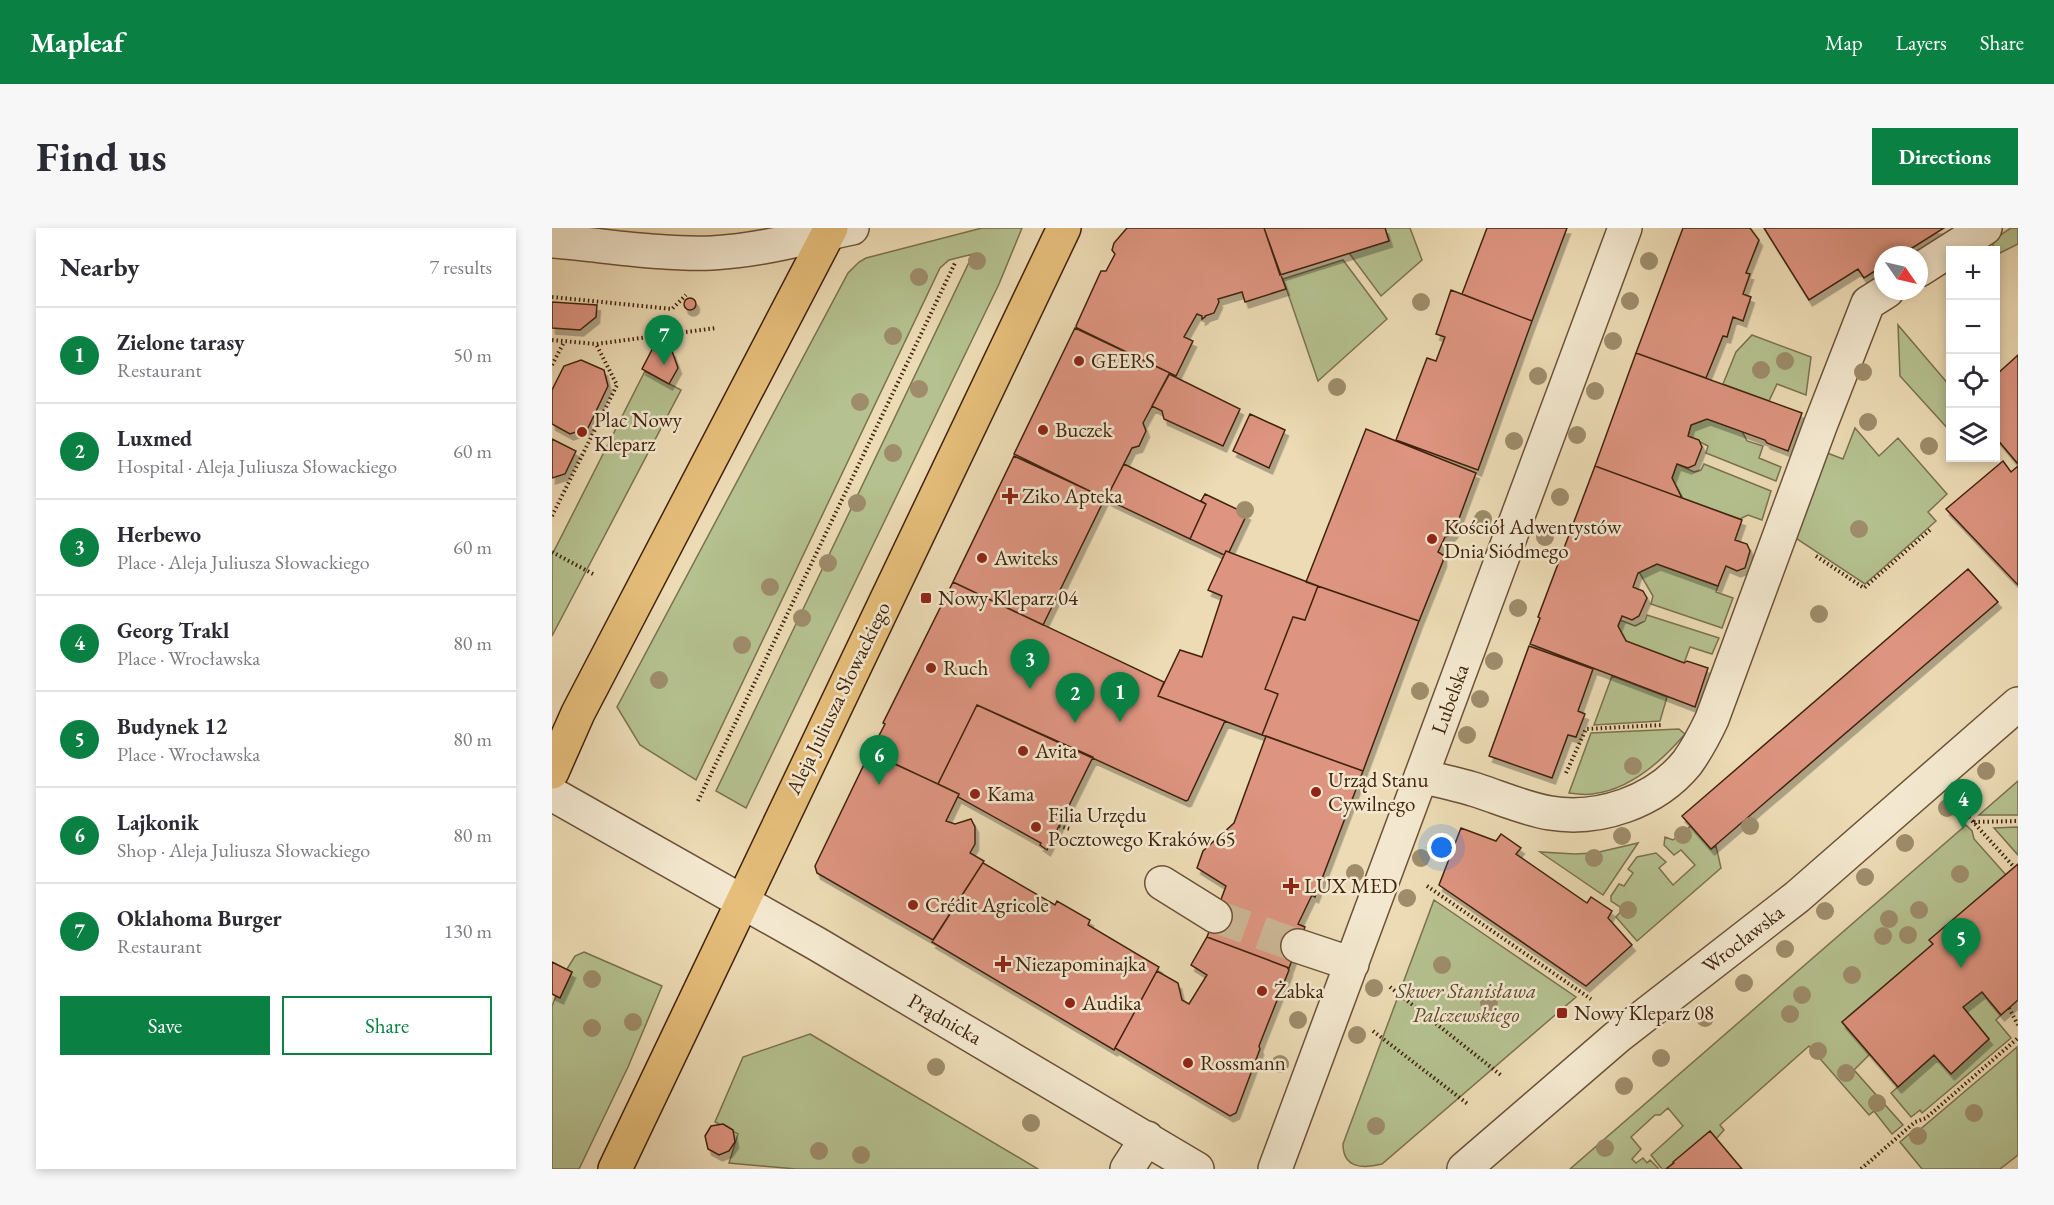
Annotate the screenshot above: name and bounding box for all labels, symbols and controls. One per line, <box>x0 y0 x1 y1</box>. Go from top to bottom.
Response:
text: Mapleaf <box>30 24 124 60</box>
text: Map <box>1825 29 1863 56</box>
text: Layers <box>1896 29 1947 56</box>
text: Share <box>1980 29 2024 56</box>
button: Directions <box>1872 128 2018 185</box>
text: Find us <box>36 129 167 184</box>
north arrow <box>1874 246 1928 300</box>
map controls <box>1946 246 2000 462</box>
button: + <box>1946 246 2000 300</box>
text: Nearby <box>60 250 140 284</box>
text: 7 results <box>429 254 492 280</box>
button: − <box>1946 300 2000 354</box>
pin: 7 <box>644 316 684 365</box>
text: Zielone tarasy <box>117 328 245 357</box>
text: 1 <box>74 342 85 368</box>
text: 50 m <box>453 342 492 368</box>
place label: GEERS <box>1091 347 1155 374</box>
marker: GEERS <box>1072 354 1086 368</box>
button: locate <box>1946 354 2000 408</box>
text: Restaurant <box>117 357 202 383</box>
place label: Plac Nowy Kleparz <box>594 406 683 457</box>
button: layers <box>1946 408 2000 462</box>
place label: Buczek <box>1055 416 1114 443</box>
marker: Buczek <box>1036 423 1050 437</box>
text: Luxmed <box>117 424 192 453</box>
marker: Plac Nowy Kleparz <box>575 425 589 439</box>
text: 2 <box>74 438 85 464</box>
text: 60 m <box>453 438 492 464</box>
text: Hospital · Aleja Juliusza Słowackiego <box>117 453 397 479</box>
place label: Ziko Apteka <box>1022 482 1123 509</box>
marker: Ziko Apteka <box>1003 489 1017 503</box>
place label: Kościół Adwentystów Dnia Siódmego <box>1444 513 1622 564</box>
text: Herbewo <box>117 520 201 549</box>
marker: Kościół Adwentystów Dnia Siódmego <box>1425 532 1439 546</box>
text: 3 <box>74 534 85 560</box>
text: 60 m <box>453 534 492 560</box>
place label: Awiteks <box>993 544 1058 571</box>
text: Place · Aleja Juliusza Słowackiego <box>117 549 370 575</box>
marker: Awiteks <box>975 551 989 565</box>
place label: Nowy Kleparz 04 <box>938 584 1079 611</box>
marker: Nowy Kleparz 04 <box>919 591 933 605</box>
street label: Aleja Juliusza Słowackiego <box>779 597 896 800</box>
text: Georg Trakl <box>117 616 229 645</box>
text: 4 <box>74 630 85 656</box>
text: 80 m <box>453 630 492 656</box>
pin: 3 <box>1010 640 1050 689</box>
text: Place · Wrocławska <box>117 645 260 671</box>
place label: Ruch <box>943 654 989 681</box>
street label: Lubelska <box>1424 660 1475 737</box>
marker: Ruch <box>924 661 938 675</box>
pin: 1 <box>1100 672 1140 722</box>
pin: 2 <box>1056 674 1094 723</box>
text: Budynek 12 <box>117 712 228 741</box>
text: 5 <box>74 726 85 752</box>
text: 80 m <box>453 726 492 752</box>
pin: 6 <box>860 736 898 785</box>
place label: Avita <box>1034 737 1078 764</box>
text: Place · Wrocławska <box>117 741 260 767</box>
marker: Avita <box>1016 744 1030 758</box>
place label: Urząd Stanu Cywilnego <box>1328 766 1429 817</box>
place label: Kama <box>987 780 1035 807</box>
pin: 4 <box>1944 780 1982 829</box>
marker: Urząd Stanu Cywilnego <box>1309 785 1323 799</box>
marker: Kama <box>968 787 982 801</box>
place label: Filia Urzędu Pocztowego Kraków 65 <box>1048 801 1236 852</box>
text: Lajkonik <box>117 808 199 837</box>
marker: Filia Urzędu Pocztowego Kraków 65 <box>1029 820 1043 834</box>
text: 6 <box>74 822 85 848</box>
text: 80 m <box>453 822 492 848</box>
your location <box>1427 833 1456 862</box>
text: Shop · Aleja Juliusza Słowackiego <box>117 837 370 863</box>
place label: LUX MED <box>1304 872 1398 899</box>
marker: LUX MED <box>1282 877 1300 895</box>
place label: Crédit Agricole <box>925 891 1049 918</box>
marker: Crédit Agricole <box>906 898 920 912</box>
street label: Wrocławska <box>1696 898 1790 979</box>
text: Oklahoma Burger <box>117 904 282 933</box>
text: 7 <box>74 918 85 944</box>
text: 130 m <box>444 918 492 944</box>
pin: 5 <box>1942 918 1980 968</box>
text: Restaurant <box>117 933 202 959</box>
place label: Niezapominajka <box>1015 950 1147 977</box>
marker: Niezapominajka <box>996 957 1010 971</box>
place label: Żabka <box>1274 977 1324 1004</box>
park label: Skwer Stanisława Palczewskiego <box>1395 977 1536 1028</box>
marker: Żabka <box>1255 984 1269 998</box>
street label: Prądnicka <box>904 987 987 1051</box>
place label: Audika <box>1081 989 1142 1016</box>
button: Save <box>60 996 270 1055</box>
button: Share <box>282 996 492 1055</box>
marker: Audika <box>1063 996 1077 1010</box>
place label: Nowy Kleparz 08 <box>1574 999 1714 1026</box>
marker: Nowy Kleparz 08 <box>1555 1006 1569 1020</box>
place label: Rossmann <box>1200 1049 1286 1076</box>
marker: Rossmann <box>1181 1056 1195 1070</box>

